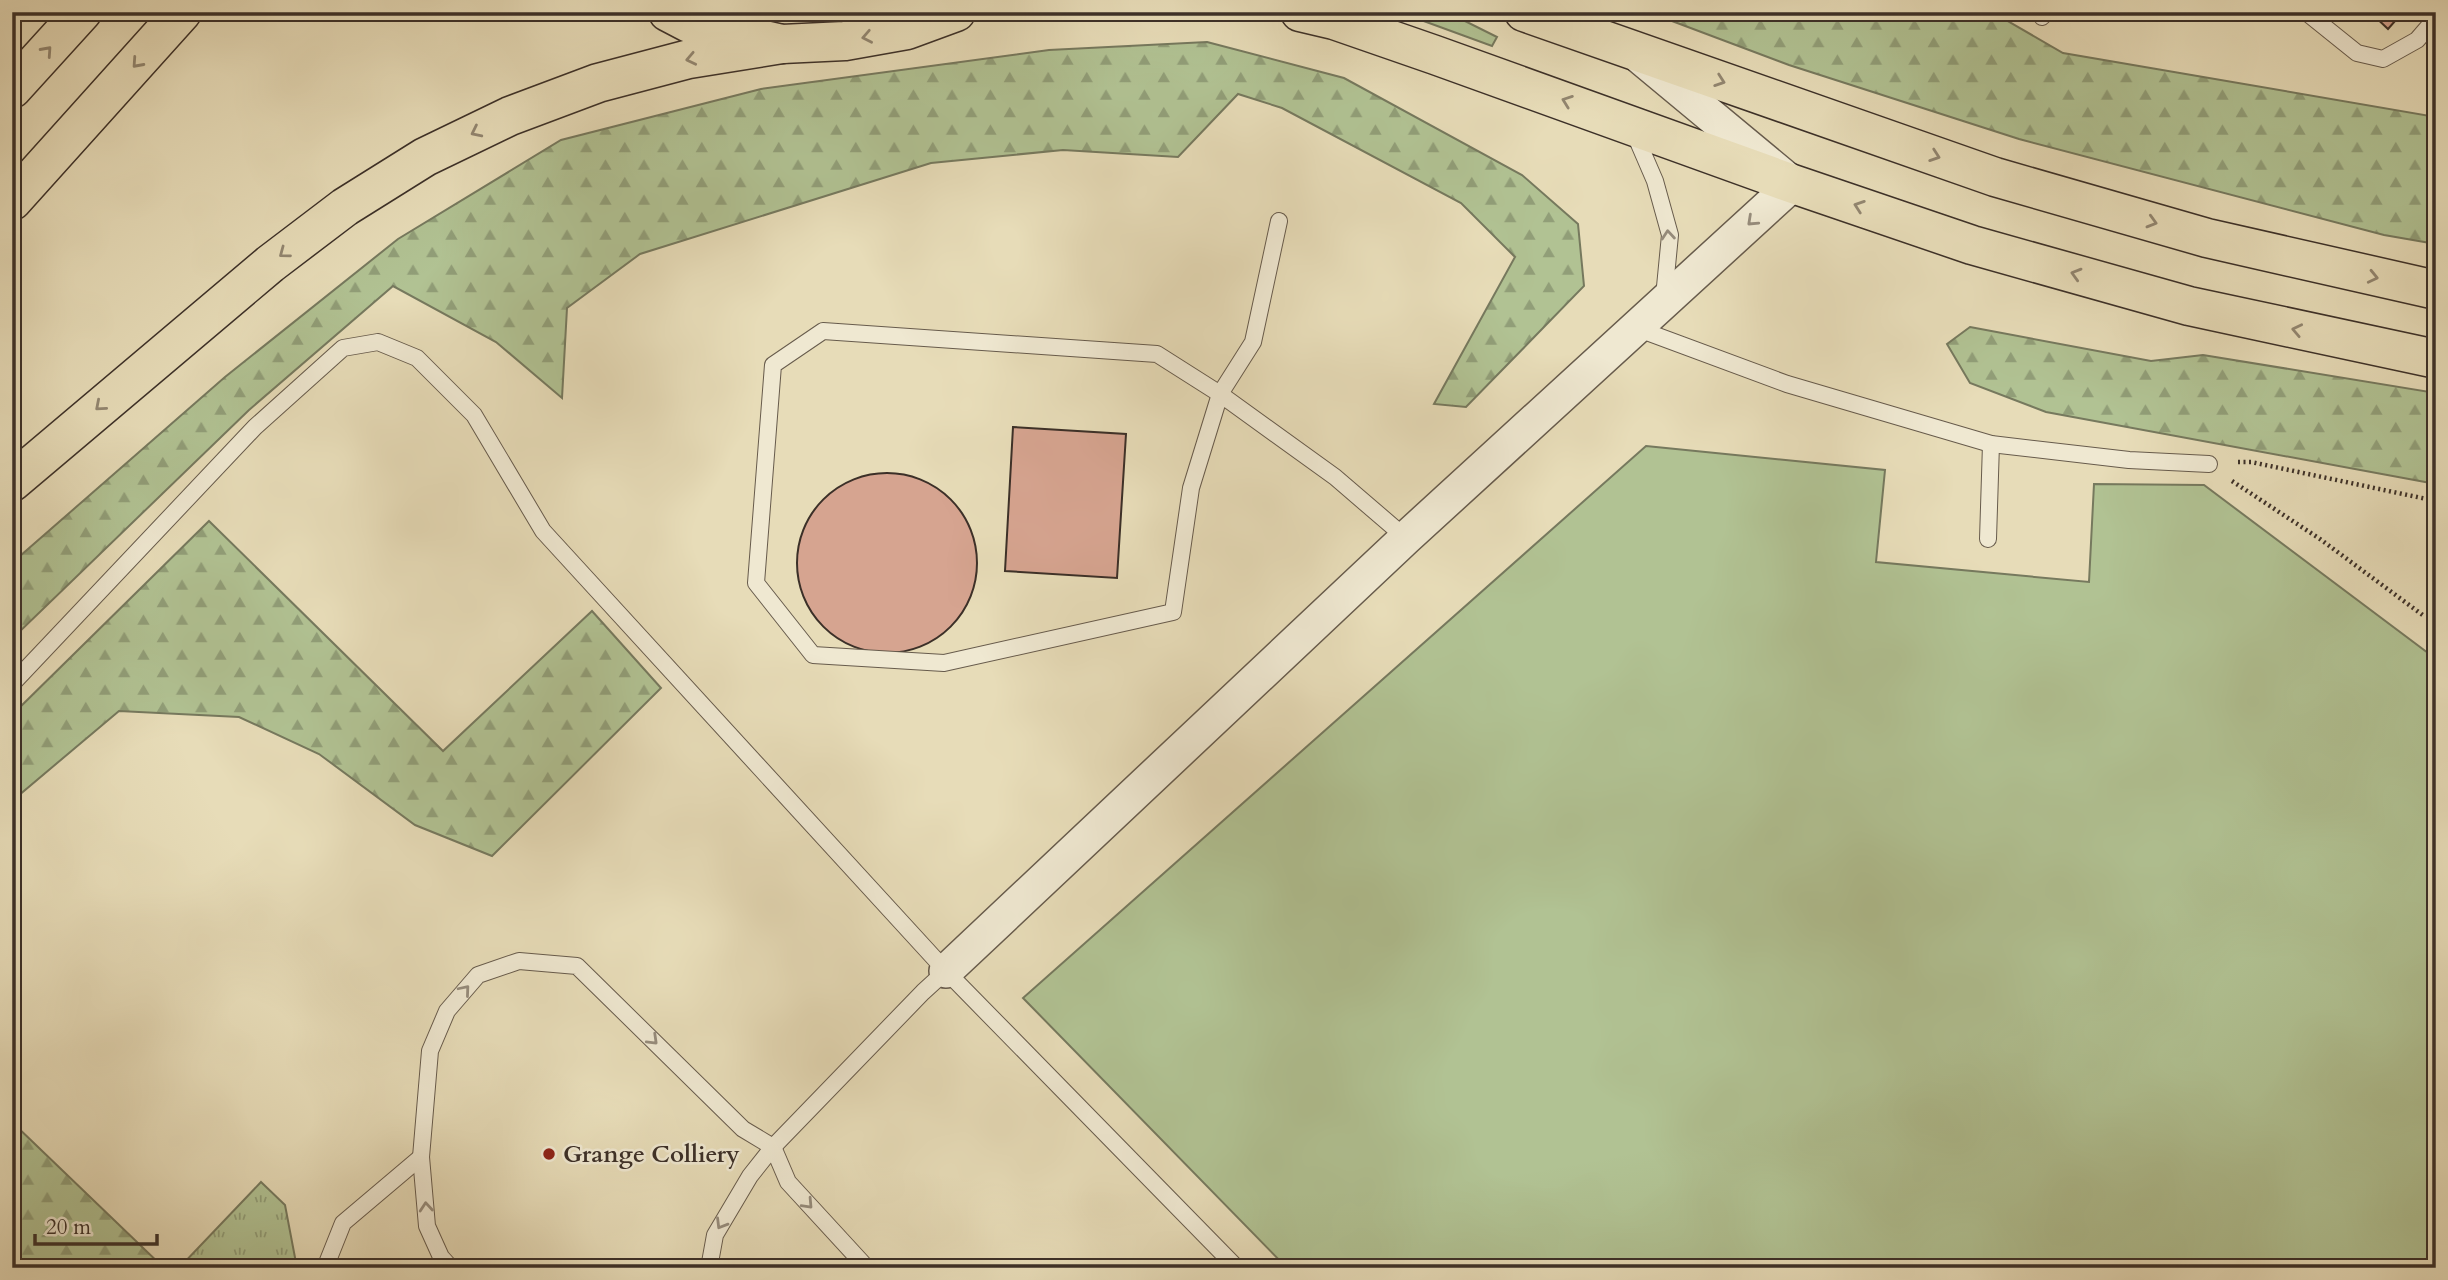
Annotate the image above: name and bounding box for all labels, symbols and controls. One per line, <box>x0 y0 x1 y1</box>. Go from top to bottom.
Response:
one-way arrow <box>861 29 873 44</box>
one-way arrow <box>39 46 51 59</box>
one-way arrow <box>685 51 697 66</box>
one-way arrow <box>132 55 145 68</box>
one-way arrow <box>1714 73 1726 87</box>
one-way arrow <box>1562 95 1574 109</box>
one-way arrow <box>471 124 483 138</box>
one-way arrow <box>1928 148 1941 162</box>
one-way arrow <box>1854 200 1866 214</box>
one-way arrow <box>1747 213 1760 226</box>
one-way arrow <box>2146 214 2158 229</box>
one-way arrow <box>1660 229 1675 240</box>
one-way arrow <box>279 245 292 258</box>
one-way arrow <box>2071 268 2083 283</box>
one-way arrow <box>2367 268 2379 283</box>
one-way arrow <box>2291 323 2303 338</box>
one-way arrow <box>96 398 109 410</box>
one-way arrow <box>457 985 469 998</box>
one-way arrow <box>645 1032 658 1045</box>
place label: Grange Colliery <box>563 1138 740 1171</box>
marker: Grange Colliery <box>541 1146 557 1162</box>
one-way arrow <box>800 1196 813 1209</box>
one-way arrow <box>418 1201 433 1212</box>
scale bar <box>35 1203 158 1247</box>
text: 20 m <box>46 1213 91 1242</box>
one-way arrow <box>717 1216 730 1229</box>

